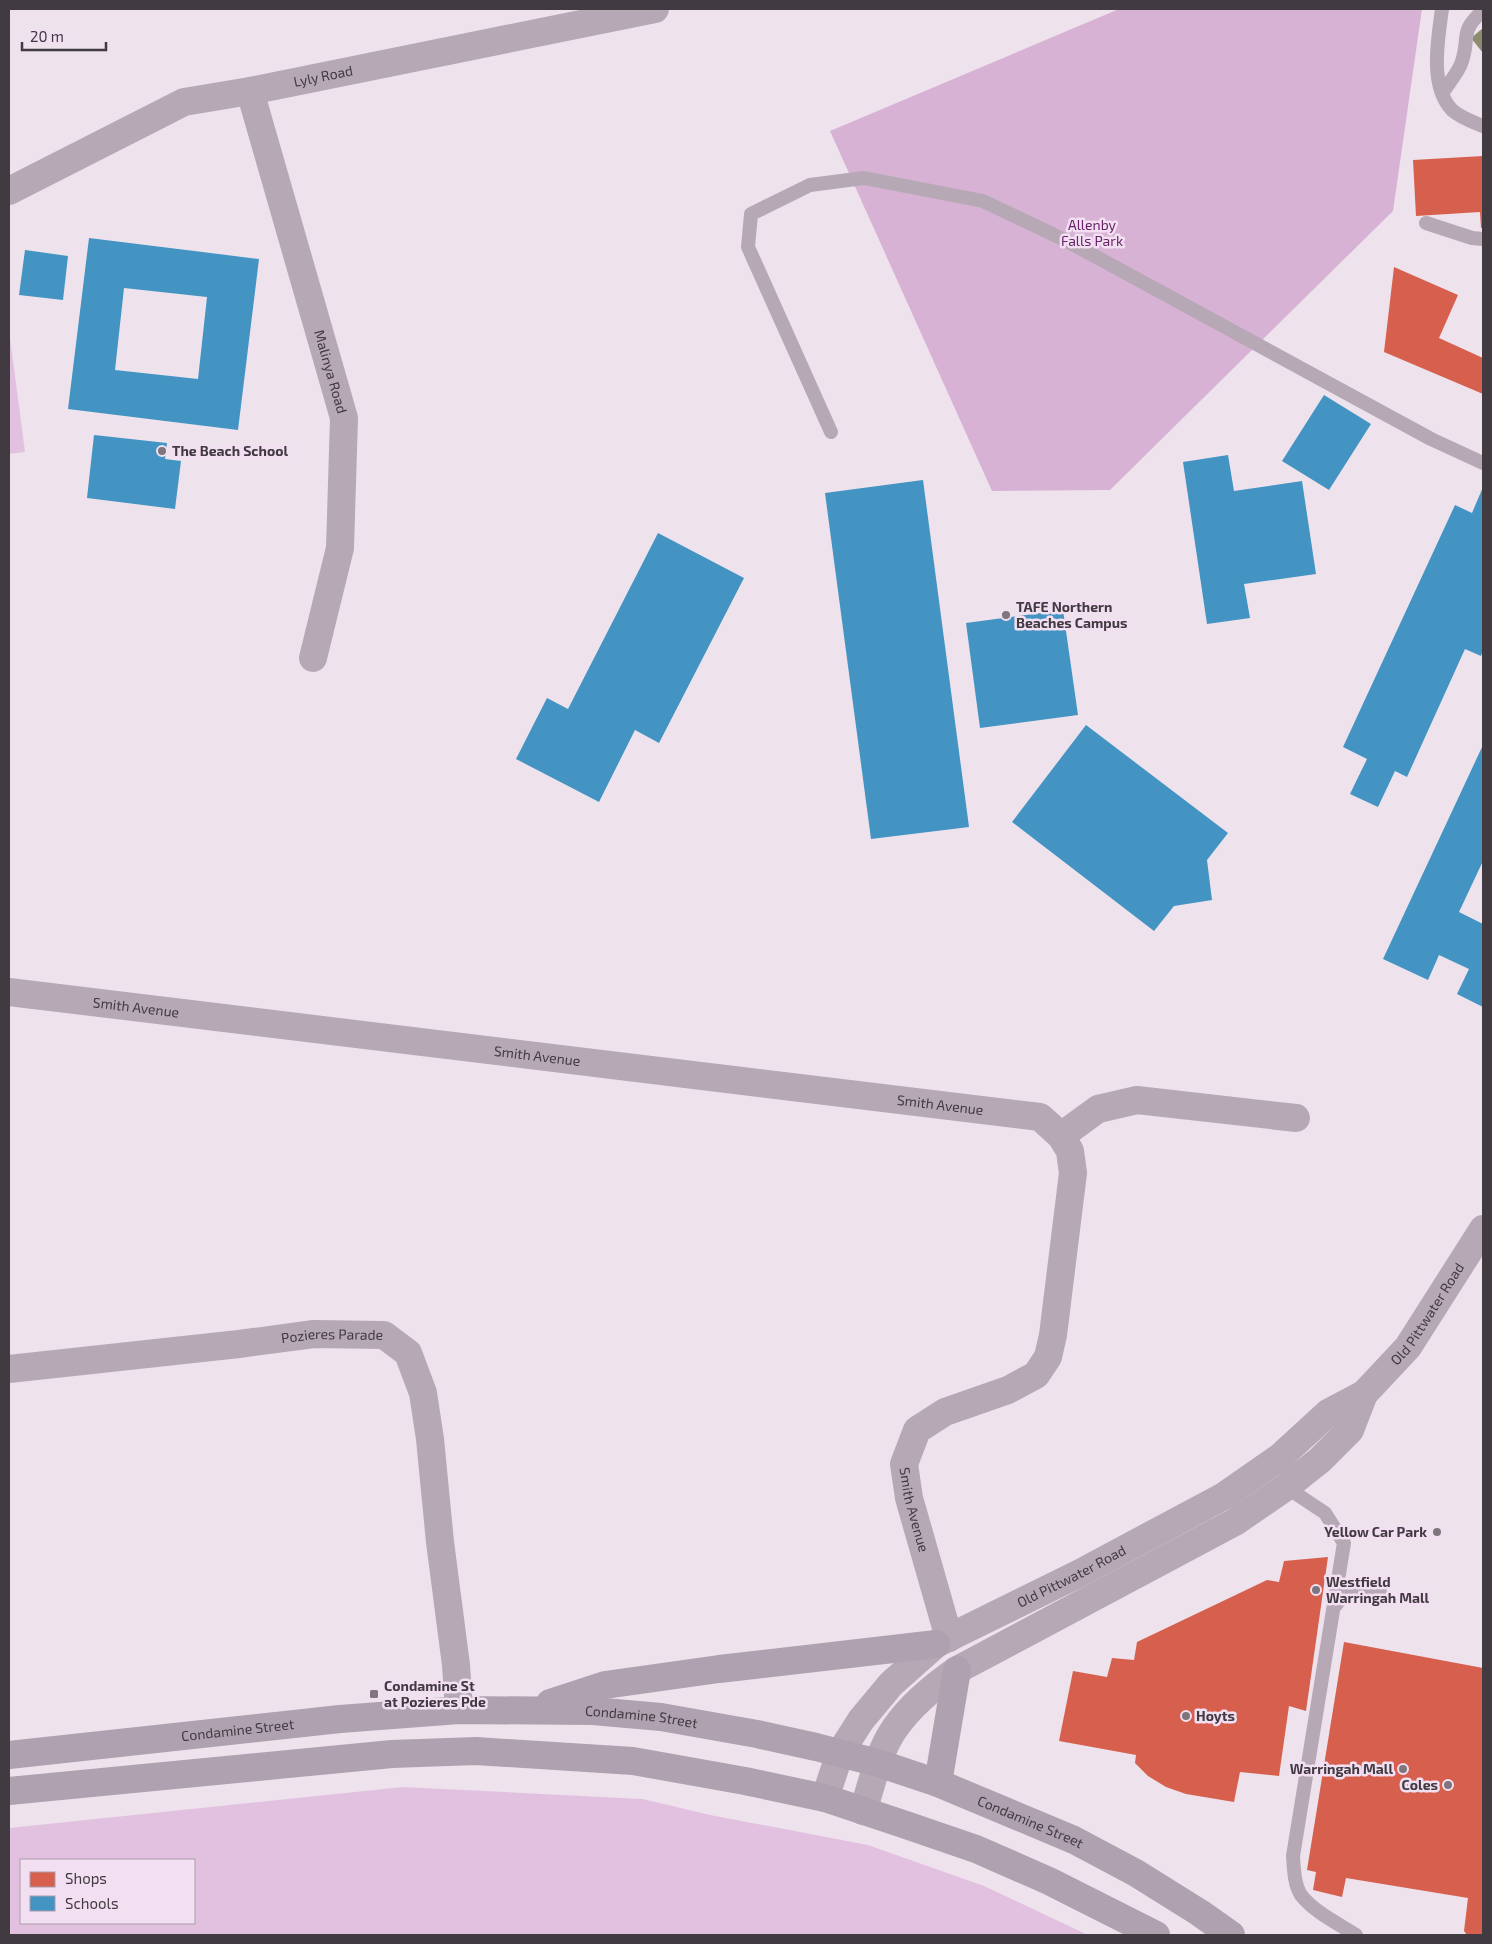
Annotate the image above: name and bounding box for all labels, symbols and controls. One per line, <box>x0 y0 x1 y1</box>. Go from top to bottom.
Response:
scale bar <box>22 20 106 52</box>
text: 20 m <box>30 27 64 45</box>
street label: Lyly Road <box>292 61 354 90</box>
park label: Allenby Falls Park <box>1061 216 1123 249</box>
street label: Malinya Road <box>311 328 351 415</box>
place label: The Beach School <box>172 442 288 459</box>
marker: The Beach School <box>156 445 168 457</box>
place label: TAFE Northern Beaches Campus <box>1016 598 1127 631</box>
marker: TAFE Northern Beaches Campus <box>1000 609 1012 621</box>
street label: Smith Avenue <box>92 993 180 1021</box>
street label: Smith Avenue <box>493 1042 581 1069</box>
street label: Smith Avenue <box>896 1091 984 1118</box>
street label: Old Pittwater Road <box>1386 1259 1467 1368</box>
street label: Pozieres Parade <box>280 1325 383 1346</box>
street label: Smith Avenue <box>897 1466 933 1554</box>
place label: Yellow Car Park <box>1324 1523 1427 1540</box>
marker: Yellow Car Park <box>1431 1526 1443 1538</box>
street label: Old Pittwater Road <box>1014 1541 1129 1611</box>
place label: Westfield Warringah Mall <box>1326 1573 1430 1606</box>
marker: Westfield Warringah Mall <box>1310 1584 1322 1596</box>
place label: Condamine St at Pozieres Pde <box>384 1677 486 1710</box>
marker: Condamine St at Pozieres Pde <box>368 1688 380 1700</box>
street label: Condamine Street <box>585 1702 699 1731</box>
place label: Hoyts <box>1196 1707 1235 1724</box>
marker: Hoyts <box>1180 1710 1192 1722</box>
street label: Condamine Street <box>180 1715 295 1744</box>
place label: Warringah Mall <box>1290 1760 1393 1777</box>
marker: Warringah Mall <box>1397 1763 1409 1775</box>
place label: Coles <box>1402 1776 1438 1793</box>
marker: Coles <box>1442 1779 1454 1791</box>
street label: Condamine Street <box>975 1792 1087 1852</box>
legend <box>20 1859 195 1924</box>
text: Shops <box>65 1869 107 1887</box>
text: Schools <box>65 1894 119 1912</box>

